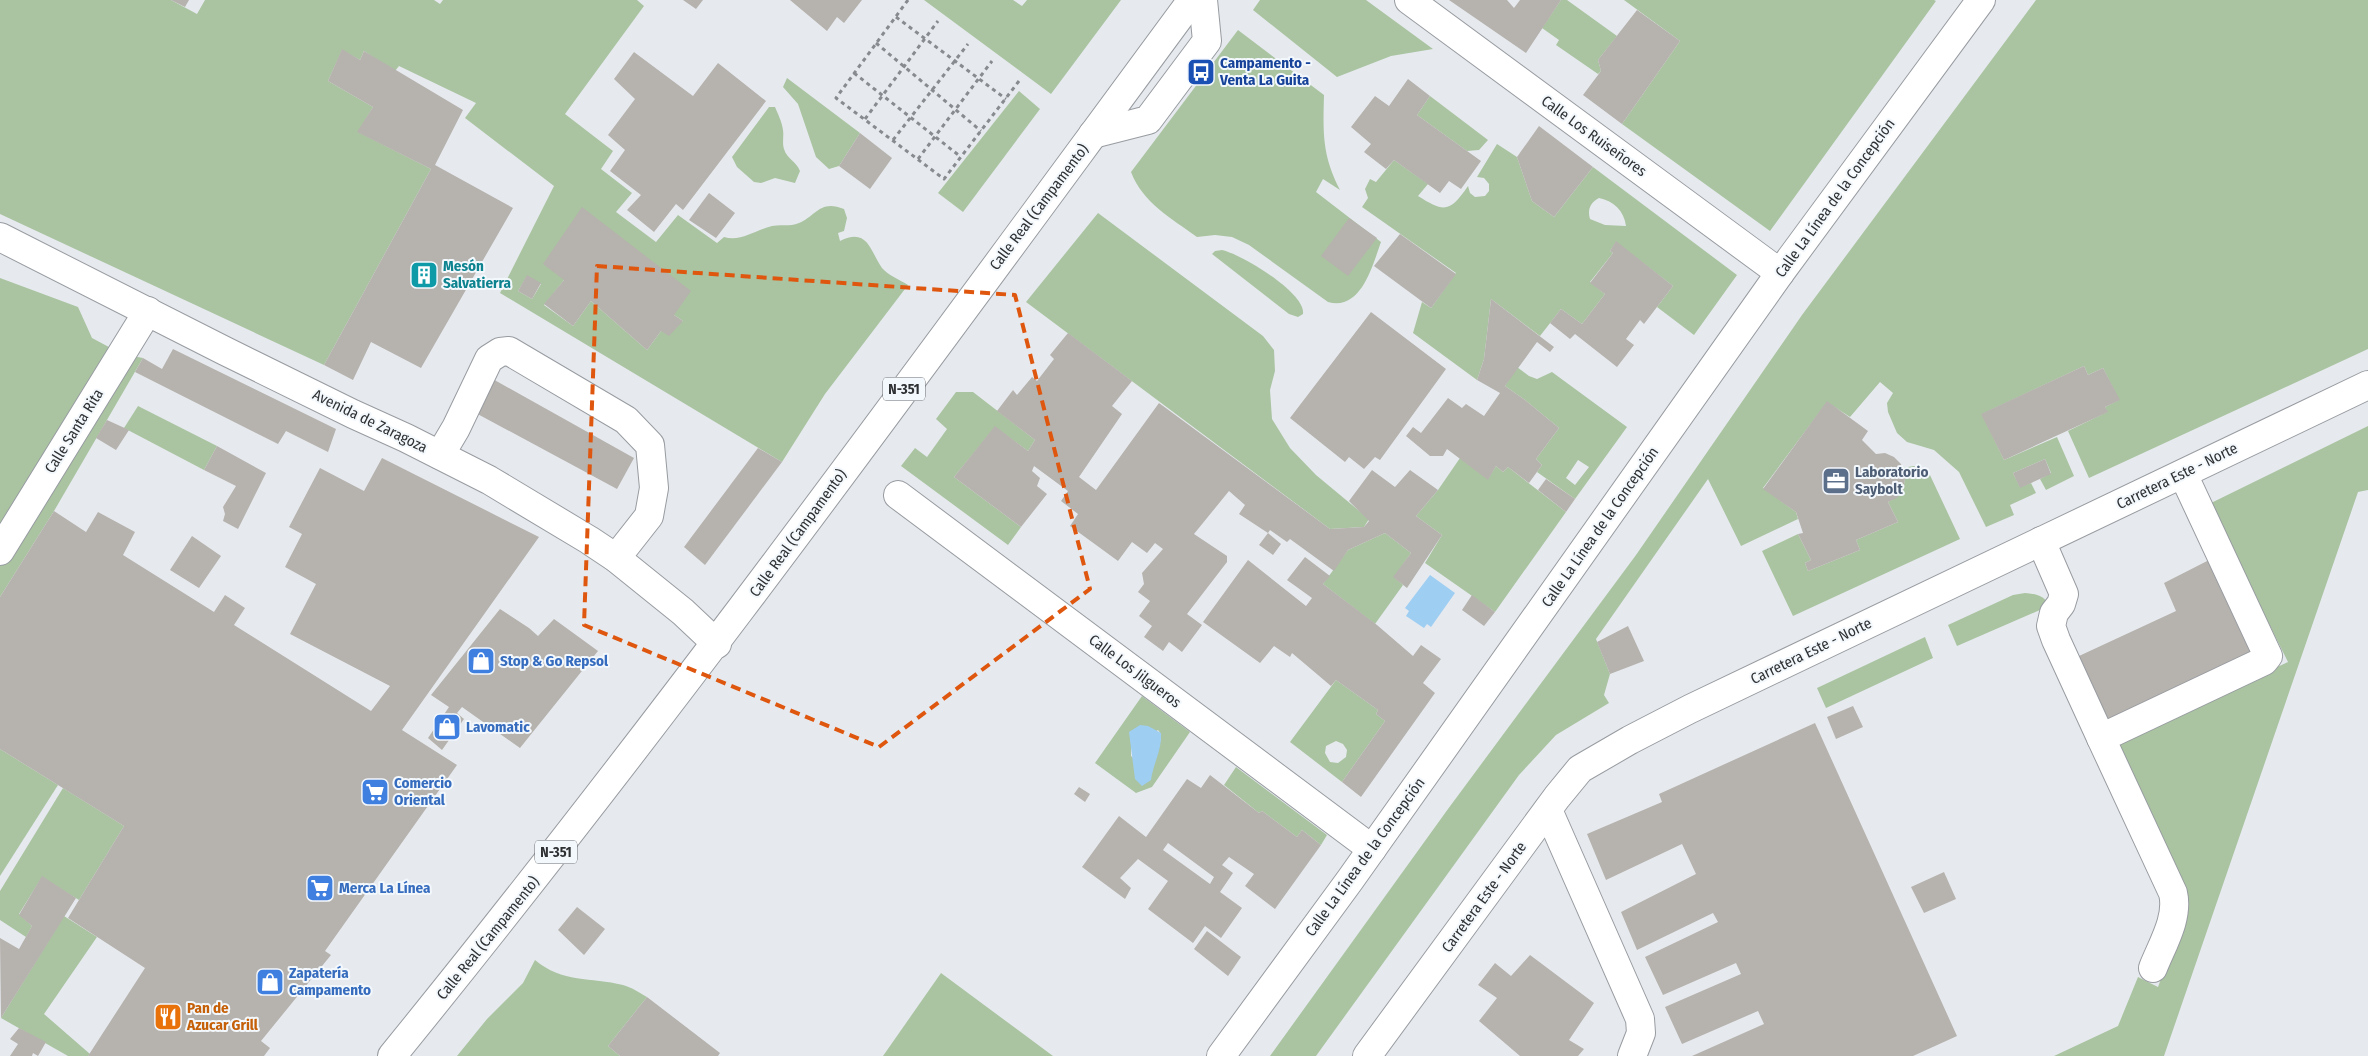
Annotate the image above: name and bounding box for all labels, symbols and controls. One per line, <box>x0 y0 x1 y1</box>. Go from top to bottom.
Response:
place label: Campamento - Venta La Guita <box>1219 54 1311 89</box>
bus stop icon: Campamento - Venta La Guita <box>1186 57 1216 87</box>
street label: Calle Los Ruiseñores <box>1538 92 1650 180</box>
street label: Calle La Línea de la Concepción <box>1771 115 1899 281</box>
street label: Calle Real (Campamento) <box>986 140 1092 274</box>
place label: Mesón Salvatierra <box>443 257 512 292</box>
building icon: Mesón Salvatierra <box>409 260 439 290</box>
road number: N-351 <box>883 378 925 400</box>
street label: Avenida de Zaragoza <box>310 385 430 457</box>
street label: Calle Santa Rita <box>41 386 107 476</box>
street label: Carretera Este - Norte <box>2114 439 2240 513</box>
street label: Calle La Línea de la Concepción <box>1538 443 1662 611</box>
place label: Laboratorio Saybolt <box>1855 463 1928 498</box>
street label: Calle Real (Campamento) <box>746 466 850 600</box>
office icon: Laboratorio Saybolt <box>1821 466 1851 496</box>
street label: Carretera Este - Norte <box>1748 614 1874 688</box>
street label: Calle Los Jilgueros <box>1085 631 1185 711</box>
shop icon: Stop & Go Repsol <box>466 646 496 676</box>
place label: Stop & Go Repsol <box>500 652 609 670</box>
shop icon: Lavomatic <box>432 712 462 742</box>
place label: Lavomatic <box>466 718 530 736</box>
place label: Comercio Oriental <box>394 774 452 809</box>
street label: Calle La Línea de la Concepción <box>1301 774 1429 940</box>
supermarket icon: Comercio Oriental <box>360 777 390 807</box>
street label: Carretera Este - Norte <box>1438 838 1530 956</box>
road number: N-351 <box>535 840 577 864</box>
supermarket icon: Merca La Línea <box>305 873 335 903</box>
street label: Calle Real (Campamento) <box>433 873 543 1003</box>
place label: Merca La Línea <box>339 879 431 897</box>
place label: Zapatería Campamento <box>289 964 371 999</box>
shop icon: Zapatería Campamento <box>255 967 285 997</box>
place label: Pan de Azucar Grill <box>186 999 259 1034</box>
restaurant icon: Pan de Azucar Grill <box>153 1002 183 1032</box>

